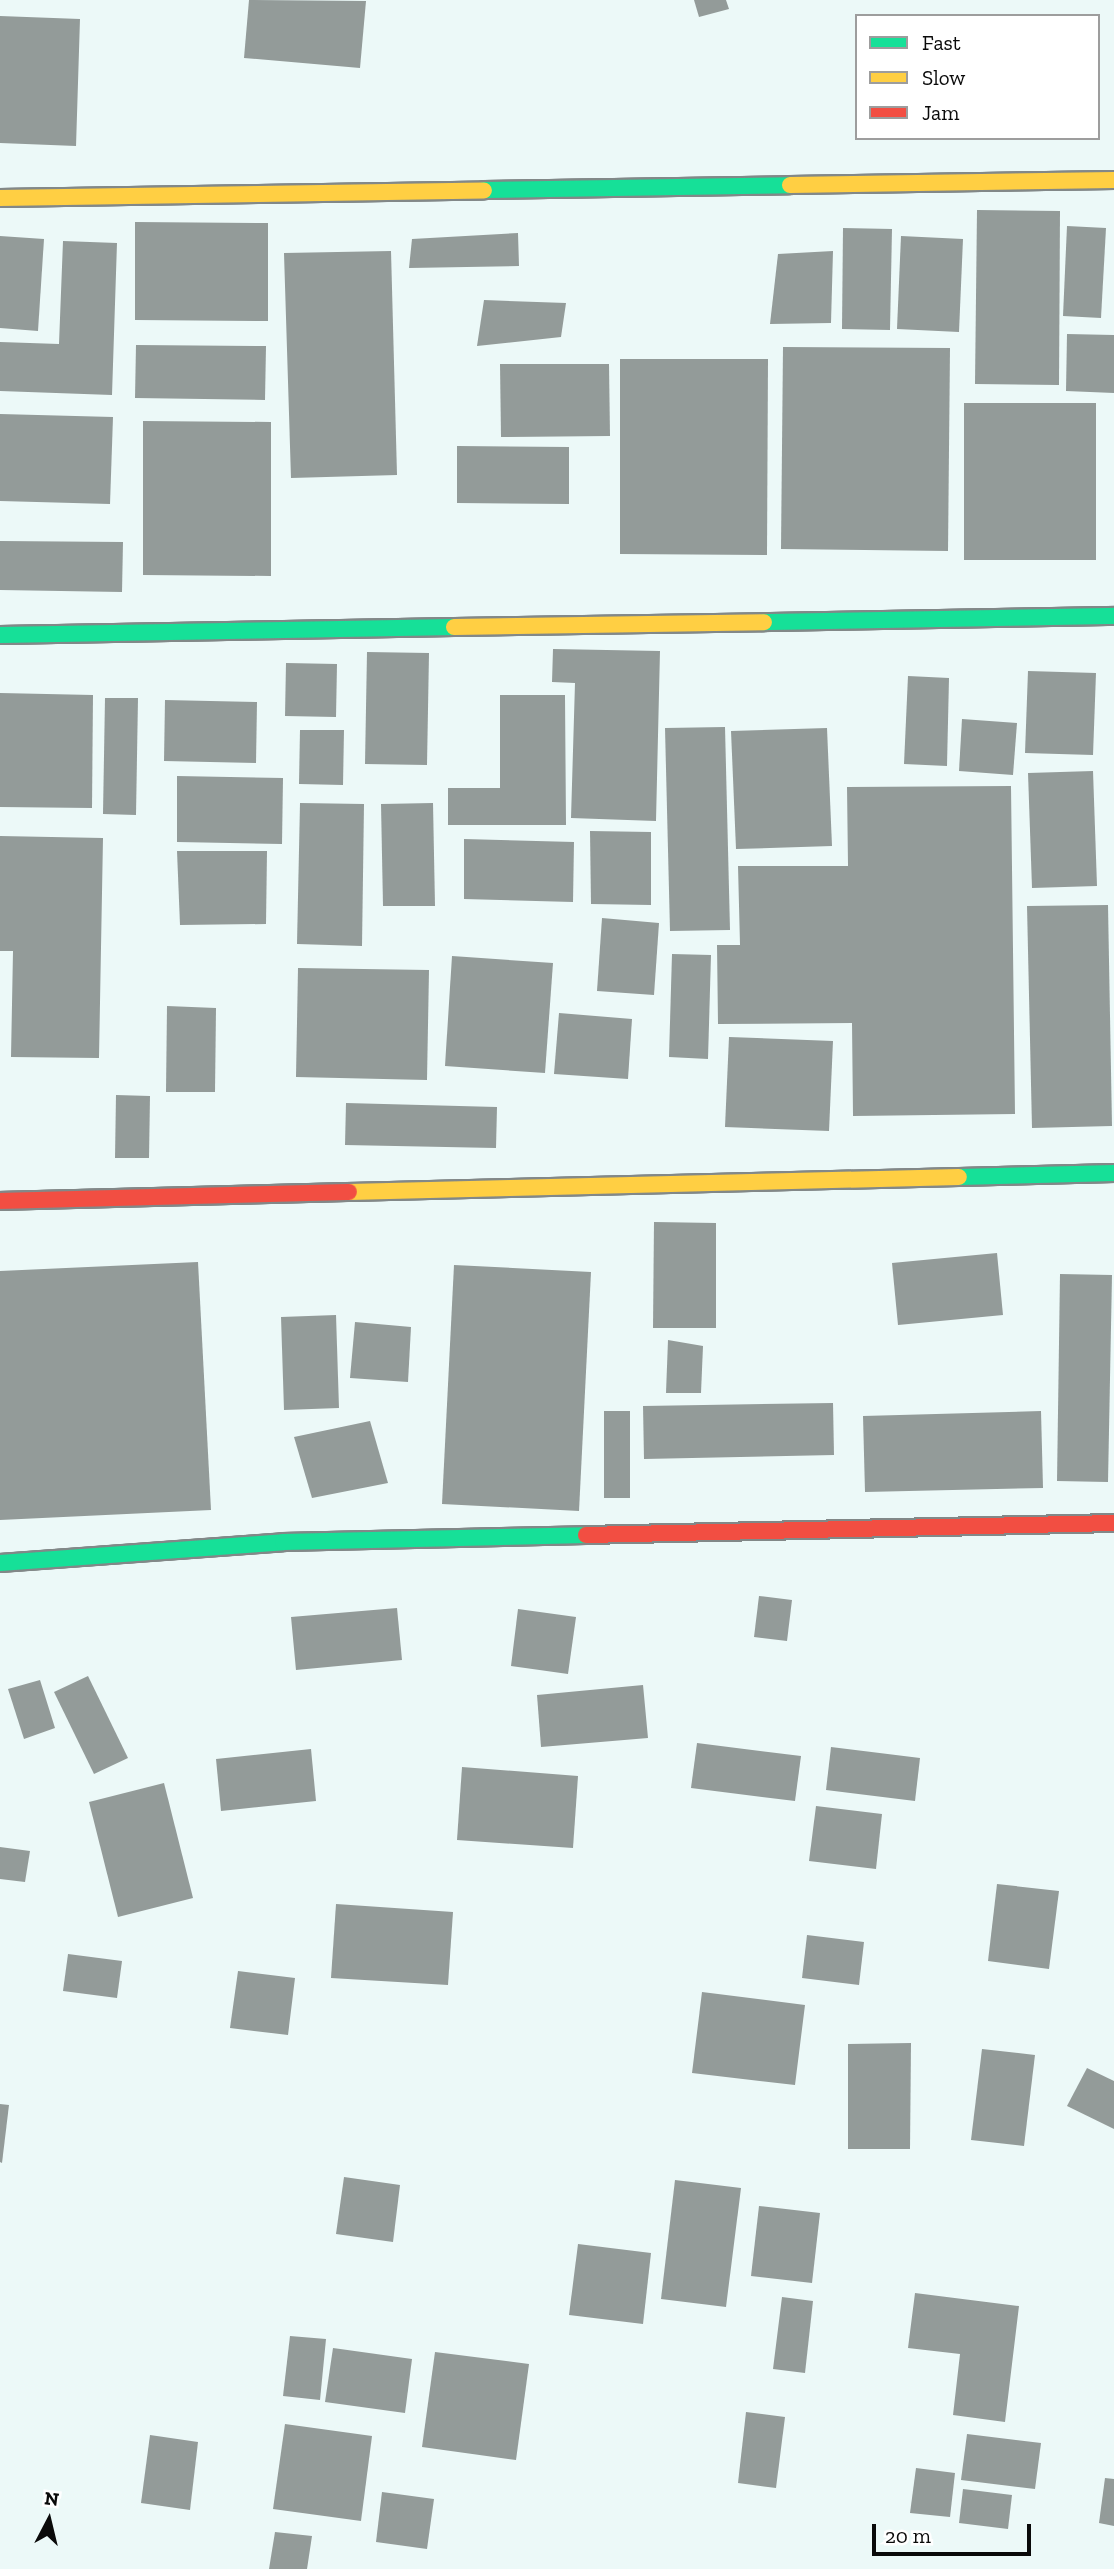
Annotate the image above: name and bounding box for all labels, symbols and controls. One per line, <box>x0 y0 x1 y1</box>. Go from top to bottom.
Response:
legend <box>855 14 1100 140</box>
text: Fast <box>922 30 961 55</box>
text: Slow <box>922 65 965 90</box>
text: Jam <box>922 100 959 125</box>
north arrow <box>14 2485 84 2555</box>
text: N <box>43 2486 60 2511</box>
scale bar <box>876 2510 1035 2554</box>
text: 20 m <box>885 2523 931 2548</box>

